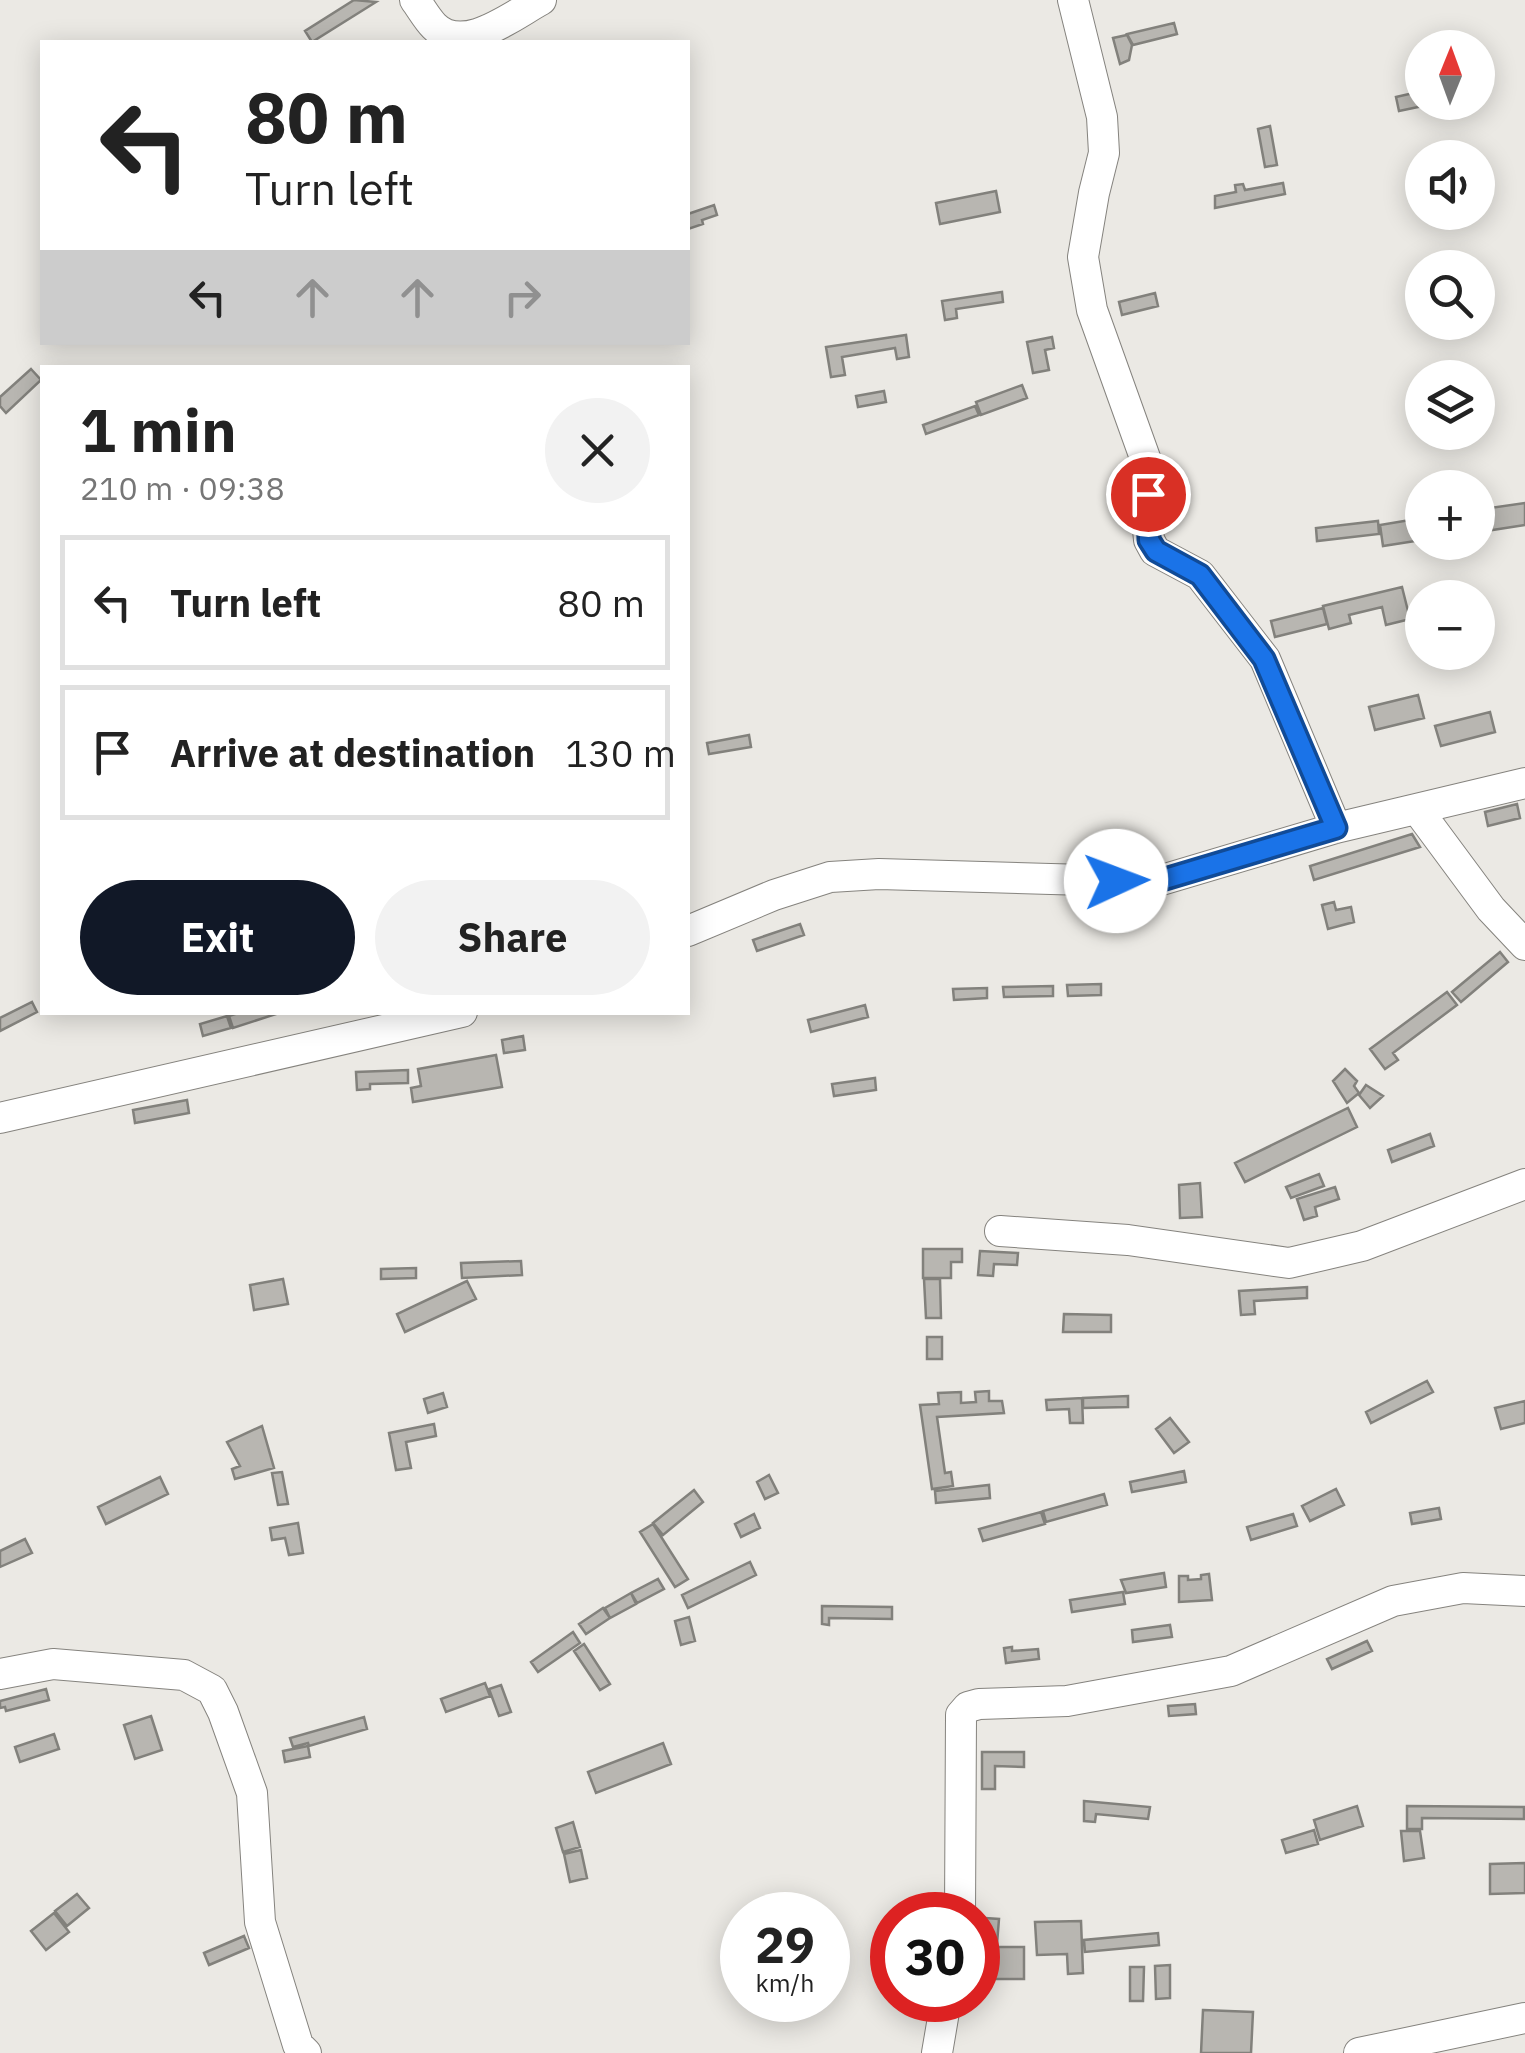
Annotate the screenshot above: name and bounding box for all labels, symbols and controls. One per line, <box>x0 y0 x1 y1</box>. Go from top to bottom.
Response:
north arrow <box>1405 30 1495 120</box>
map controls <box>1405 30 1495 670</box>
text: 80 m <box>245 71 408 162</box>
icon: left <box>80 80 210 210</box>
button: sound <box>1405 140 1495 230</box>
text: Turn left <box>245 159 414 217</box>
button: search <box>1405 250 1495 340</box>
icon: left <box>180 270 235 325</box>
icon: ahead <box>285 270 340 325</box>
icon: ahead <box>390 270 445 325</box>
icon: right <box>495 270 550 325</box>
button: layers <box>1405 360 1495 450</box>
text: 1 min <box>80 390 237 469</box>
button: close <box>545 398 650 503</box>
pin <box>1106 452 1191 537</box>
text: 210 m · 09:38 <box>80 467 285 509</box>
icon: arrive <box>1121 467 1176 522</box>
button: + <box>1405 470 1495 560</box>
icon: left <box>85 575 140 630</box>
text: Turn left <box>170 578 321 627</box>
text: 80 m <box>557 578 645 627</box>
button: − <box>1405 580 1495 670</box>
icon: arrive <box>85 725 140 780</box>
text: Arrive at destination <box>170 728 535 777</box>
text: 130 m <box>565 728 676 777</box>
position arrow <box>1064 829 1168 933</box>
button: Exit <box>80 880 355 995</box>
button: Share <box>375 880 650 995</box>
speed limit sign: 30 <box>870 1892 1000 2022</box>
text: 29 <box>755 1912 815 1977</box>
text: km/h <box>756 1966 814 1999</box>

